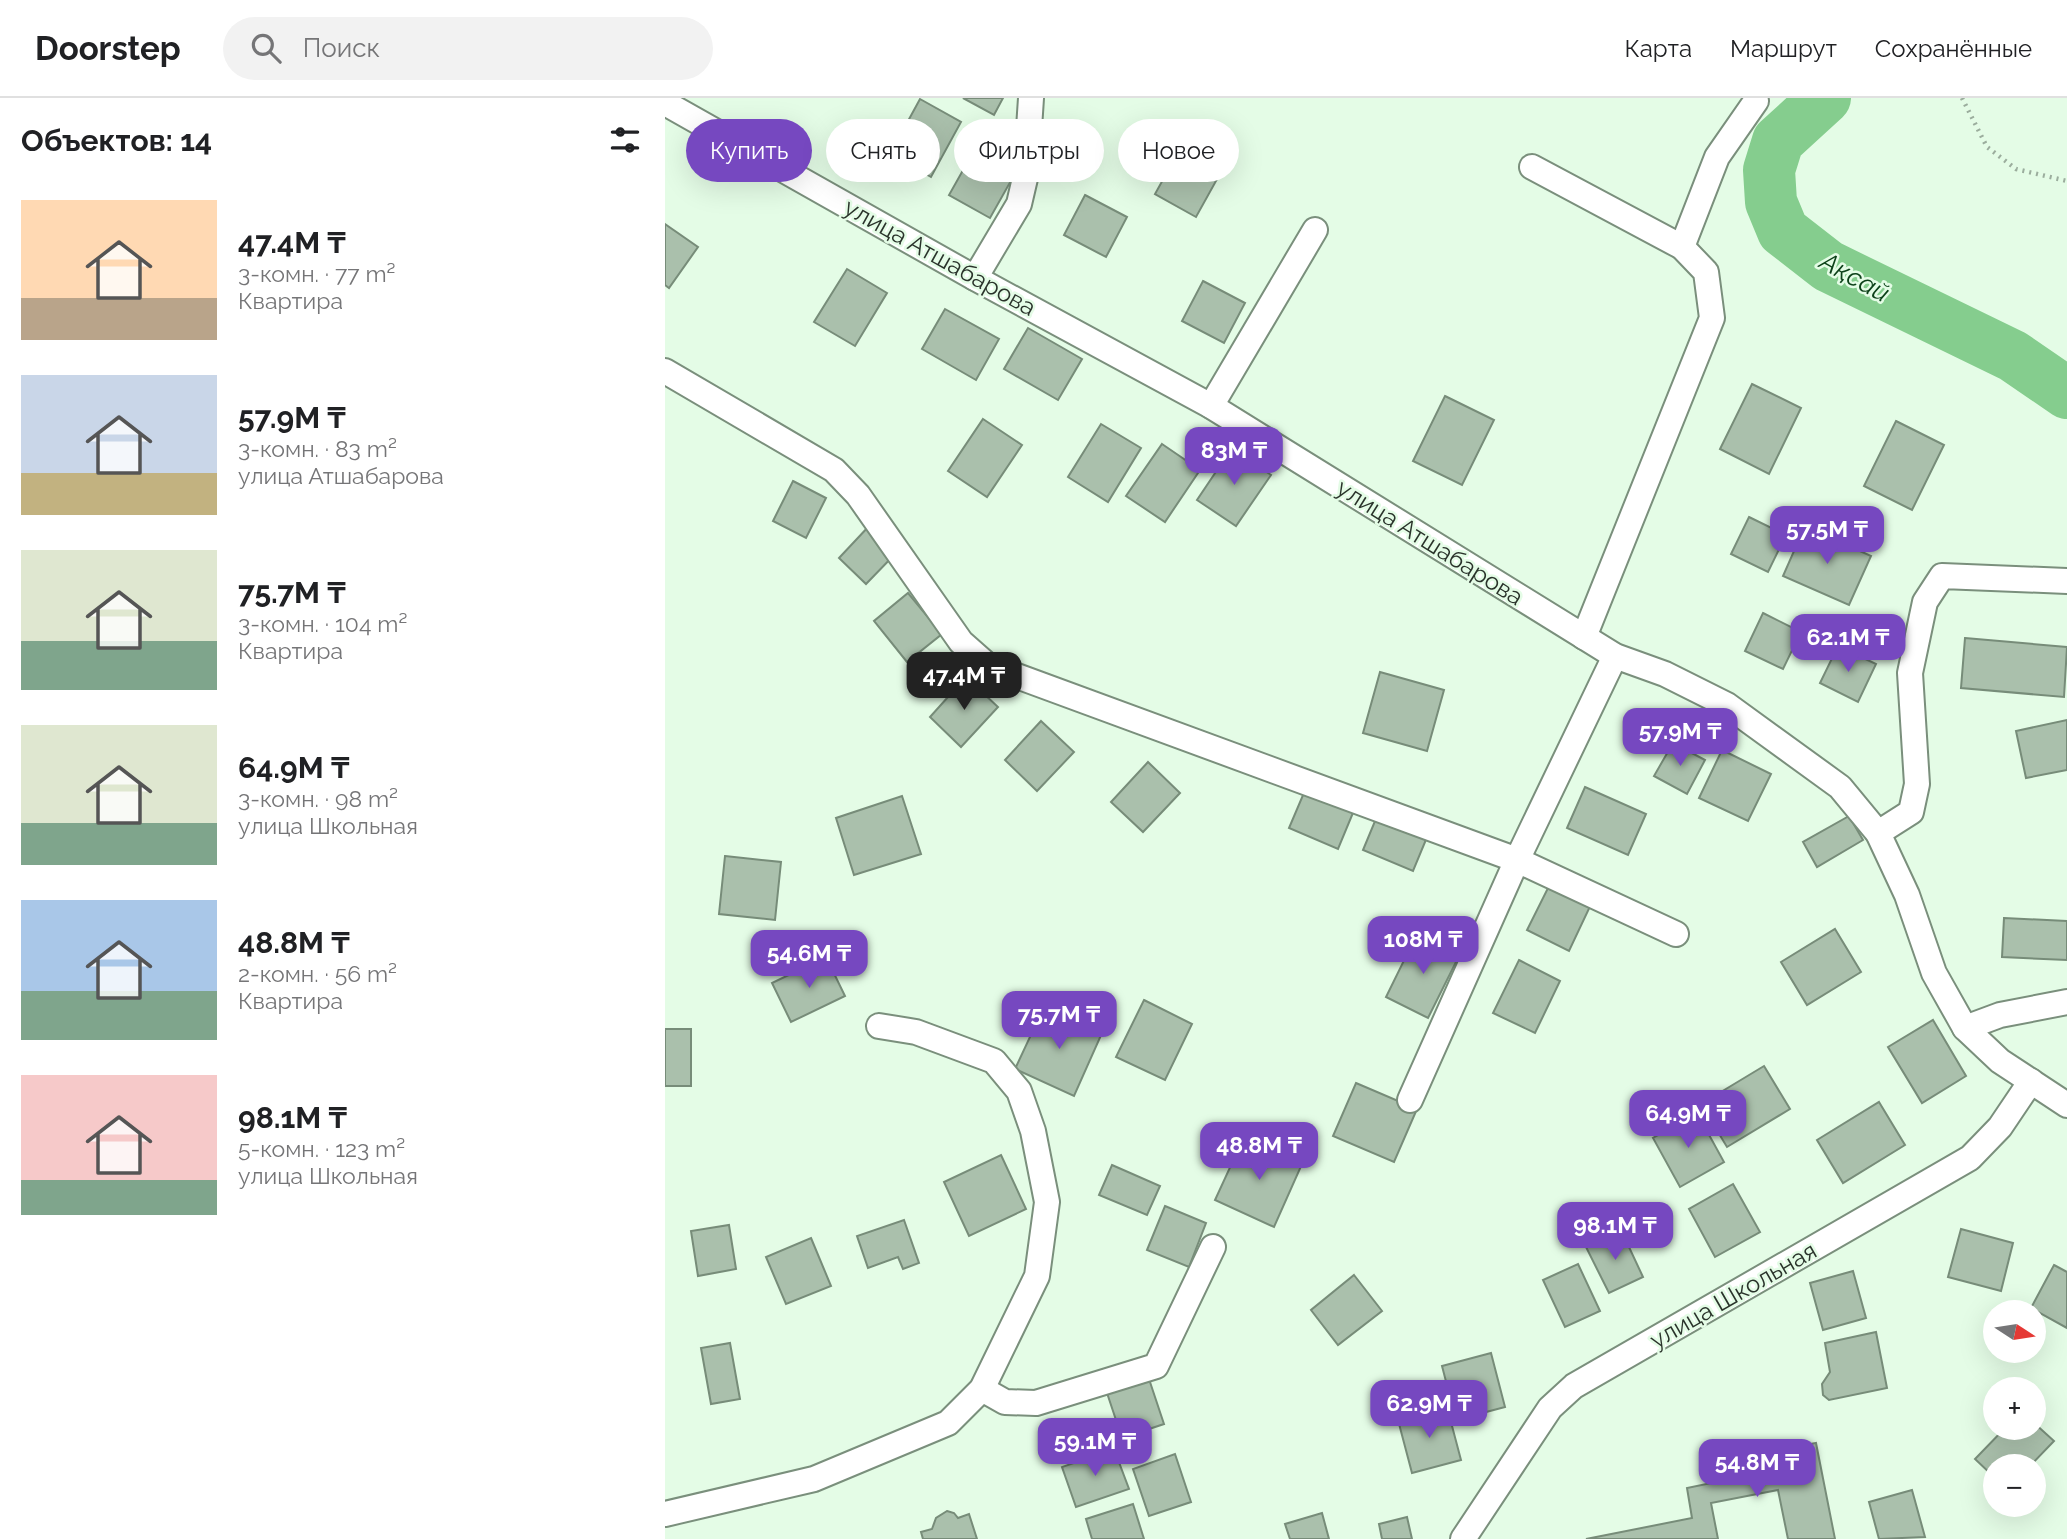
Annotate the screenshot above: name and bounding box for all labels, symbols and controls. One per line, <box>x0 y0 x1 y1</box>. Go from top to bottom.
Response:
search box <box>223 17 713 80</box>
text: Doorstep <box>35 29 181 68</box>
icon: search <box>247 29 285 67</box>
text: Поиск <box>303 33 380 63</box>
text: Карта <box>1624 34 1692 63</box>
text: Маршрут <box>1730 34 1837 63</box>
text: Сохранённые <box>1875 34 2032 63</box>
chip: Купить <box>686 119 812 182</box>
chip: Снять <box>826 119 940 182</box>
chip: Фильтры <box>954 119 1104 182</box>
chip: Новое <box>1118 119 1239 182</box>
icon: filters <box>606 121 644 159</box>
text: Объектов: 14 <box>21 123 212 158</box>
street label: улица Атшабарова <box>839 192 1041 322</box>
text: 47.4M ₸ <box>238 225 346 260</box>
icon: home <box>77 228 161 312</box>
water label: Ақсай <box>1813 245 1895 308</box>
text: 3-комн. · 77 m² <box>238 260 396 287</box>
text: Квартира <box>238 287 343 314</box>
text: 57.9M ₸ <box>238 400 346 435</box>
icon: home <box>77 403 161 487</box>
pin: 83M ₸ <box>1185 428 1283 487</box>
text: 3-комн. · 83 m² <box>238 435 397 462</box>
text: 83M ₸ <box>1201 436 1267 463</box>
text: улица Атшабарова <box>238 462 444 489</box>
street label: улица Атшабарова <box>1331 473 1529 611</box>
pin: 57.5M ₸ <box>1762 506 1892 566</box>
text: 57.5M ₸ <box>1786 515 1868 542</box>
text: 75.7M ₸ <box>238 575 346 610</box>
icon: home <box>77 578 161 662</box>
text: 3-комн. · 104 m² <box>238 610 407 637</box>
pin: 62.1M ₸ <box>1783 614 1913 674</box>
text: 62.1M ₸ <box>1806 623 1890 650</box>
text: Квартира <box>238 637 343 664</box>
pin: 47.4M ₸ <box>899 652 1029 712</box>
text: 47.4M ₸ <box>923 661 1005 688</box>
pin: 57.9M ₸ <box>1615 708 1745 768</box>
text: 57.9M ₸ <box>1639 717 1721 744</box>
text: 64.9M ₸ <box>238 750 349 785</box>
icon: home <box>77 753 161 837</box>
text: 3-комн. · 98 m² <box>238 785 398 812</box>
text: улица Школьная <box>238 812 418 839</box>
pin: 108M ₸ <box>1366 916 1480 976</box>
text: 48.8M ₸ <box>238 925 350 960</box>
text: 108M ₸ <box>1383 925 1463 952</box>
icon: home <box>77 928 161 1012</box>
pin: 54.6M ₸ <box>744 930 874 990</box>
text: 54.6M ₸ <box>767 939 851 966</box>
text: 2-комн. · 56 m² <box>238 960 397 987</box>
text: Квартира <box>238 987 343 1014</box>
pin: 75.7M ₸ <box>994 992 1124 1051</box>
text: 75.7M ₸ <box>1018 1000 1100 1027</box>
pin: 64.9M ₸ <box>1623 1090 1753 1150</box>
text: 64.9M ₸ <box>1645 1099 1731 1126</box>
text: 98.1M ₸ <box>238 1100 347 1135</box>
icon: home <box>77 1103 161 1187</box>
pin: 48.8M ₸ <box>1194 1122 1324 1182</box>
text: 48.8M ₸ <box>1216 1131 1302 1158</box>
text: 5-комн. · 123 m² <box>238 1135 405 1162</box>
text: улица Школьная <box>238 1162 418 1189</box>
pin: 98.1M ₸ <box>1550 1202 1680 1262</box>
text: 98.1M ₸ <box>1573 1211 1657 1238</box>
street label: улица Школьная <box>1644 1235 1822 1355</box>
north arrow <box>1983 1300 2046 1363</box>
map controls <box>1983 1300 2046 1517</box>
button: + <box>1983 1377 2046 1440</box>
pin: 62.9M ₸ <box>1364 1380 1494 1440</box>
text: 62.9M ₸ <box>1386 1389 1472 1416</box>
pin: 59.1M ₸ <box>1030 1418 1160 1478</box>
text: 59.1M ₸ <box>1054 1427 1136 1454</box>
pin: 54.8M ₸ <box>1692 1440 1822 1499</box>
text: 54.8M ₸ <box>1715 1448 1799 1475</box>
button: − <box>1983 1454 2046 1517</box>

